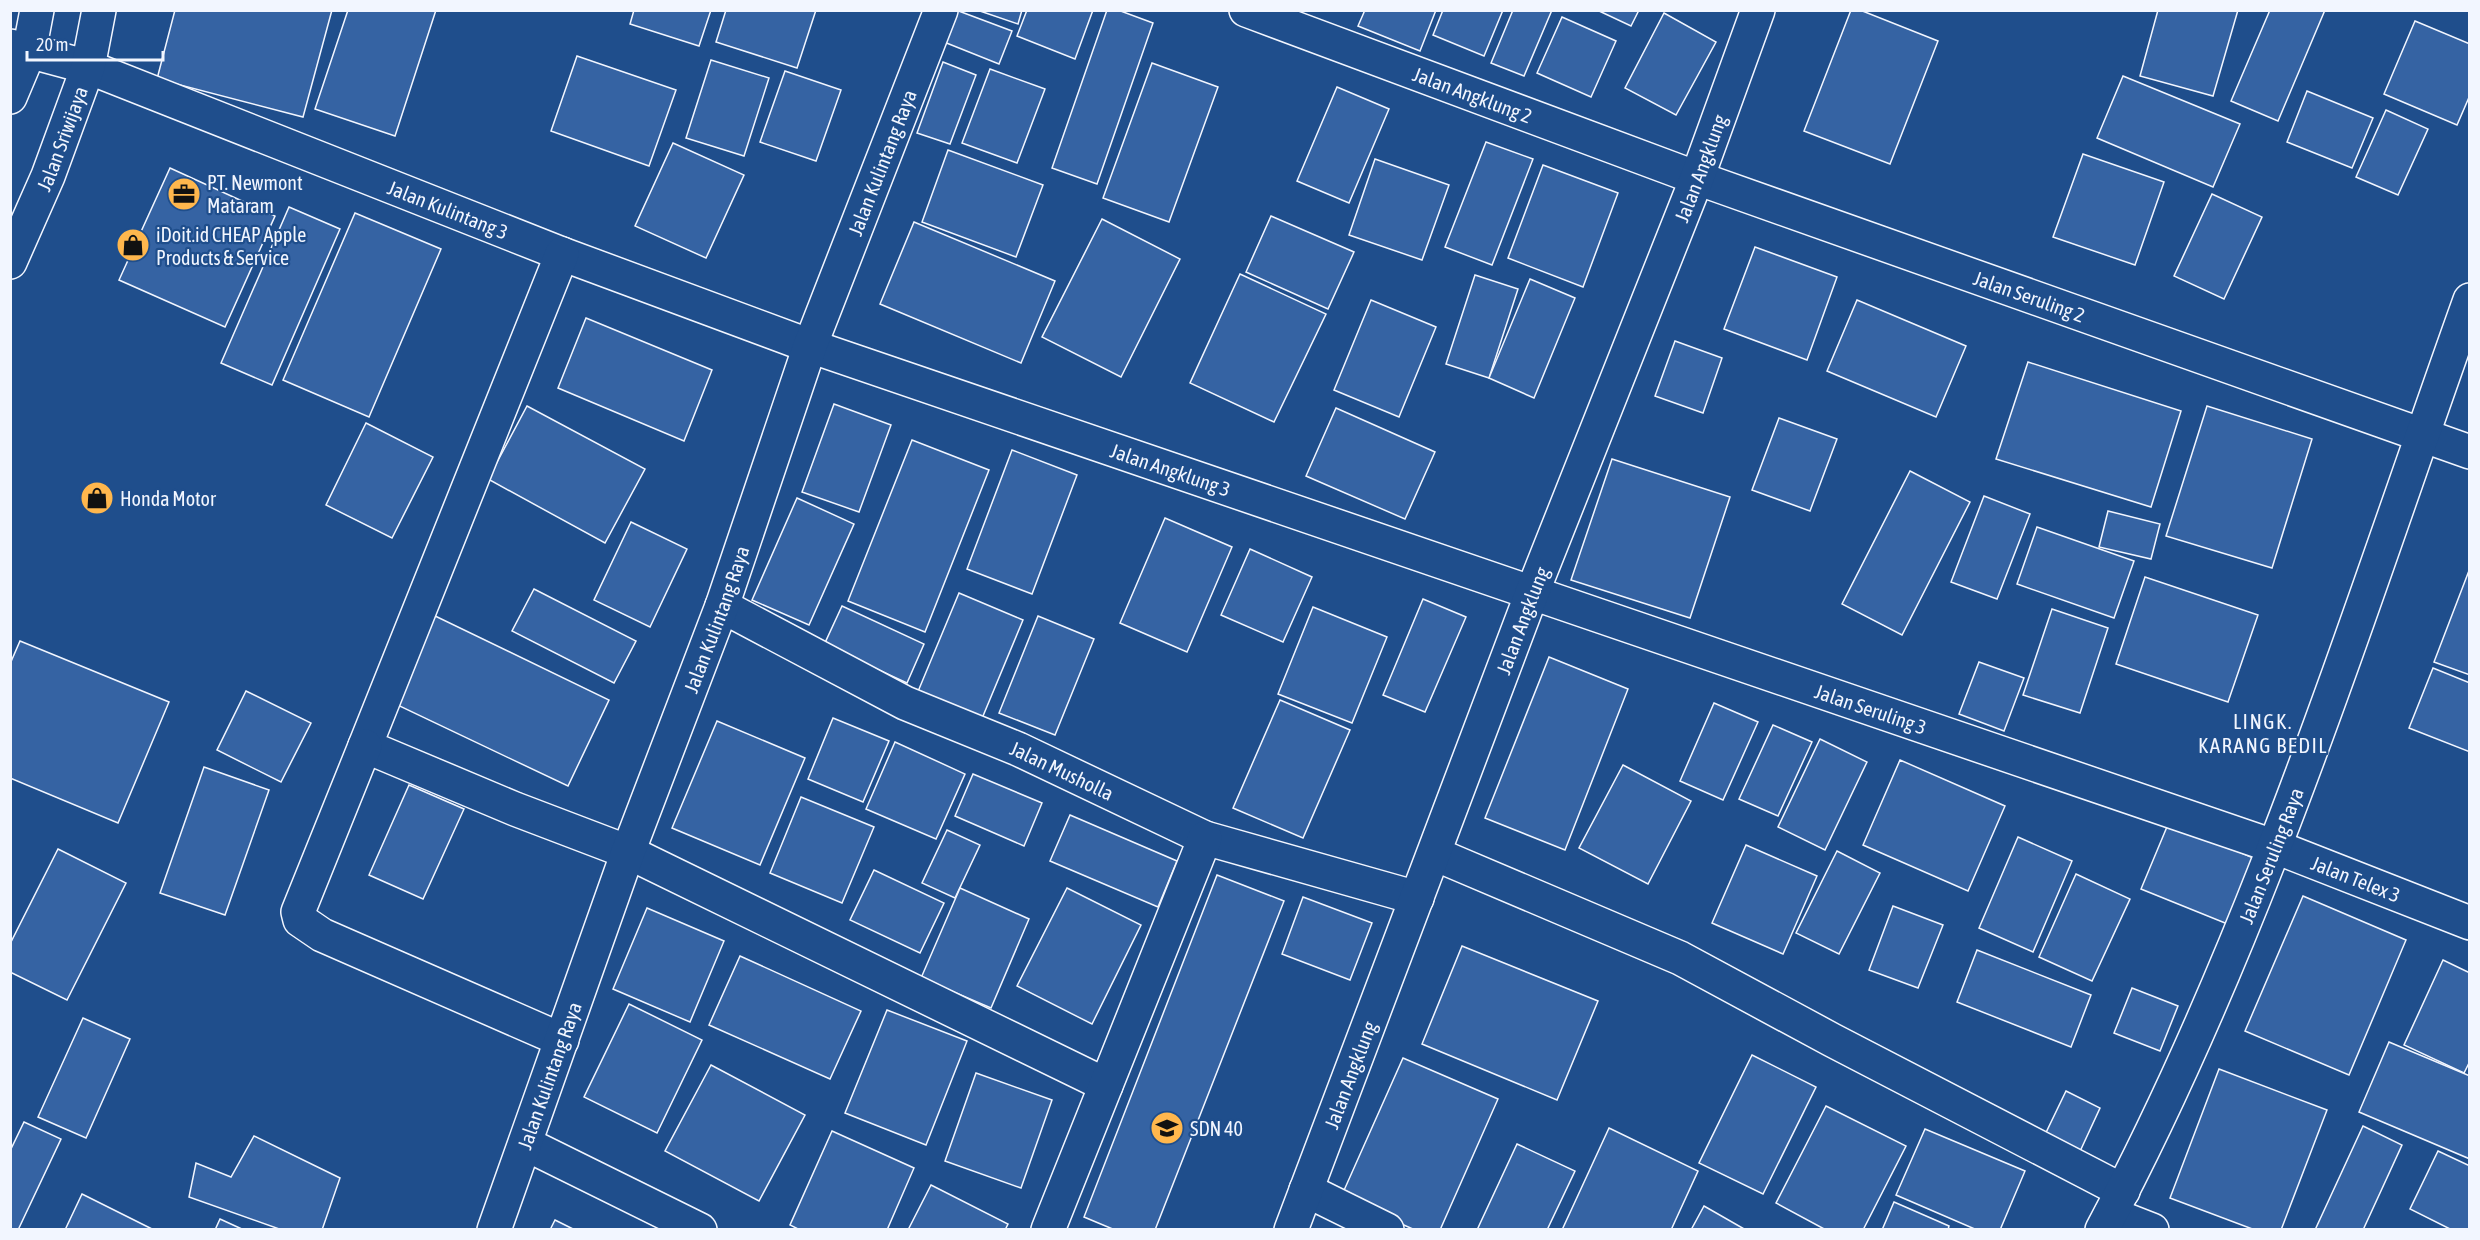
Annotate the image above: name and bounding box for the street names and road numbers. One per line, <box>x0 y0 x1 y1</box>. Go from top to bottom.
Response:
street label: Jalan Angklung 2 <box>1410 62 1535 127</box>
street label: Jalan Sriwijaya <box>31 83 91 194</box>
street label: Jalan Kulintang Raya <box>843 86 920 239</box>
street label: Jalan Angklung <box>1669 111 1731 225</box>
street label: Jalan Kulintang 3 <box>385 175 512 243</box>
street label: Jalan Seruling 2 <box>1971 266 2088 326</box>
street label: Jalan Angklung 3 <box>1108 438 1234 500</box>
street label: Jalan Kulintang Raya <box>679 543 753 696</box>
street label: Jalan Angklung <box>1491 563 1553 677</box>
street label: Jalan Seruling 3 <box>1812 679 1930 738</box>
street label: Jalan Musholla <box>1007 736 1118 804</box>
street label: Jalan Seruling Raya <box>2234 785 2307 927</box>
street label: Jalan Telex 3 <box>2308 851 2404 906</box>
street label: Jalan Kulintang Raya <box>512 999 585 1152</box>
street label: Jalan Angklung <box>1319 1017 1381 1132</box>

